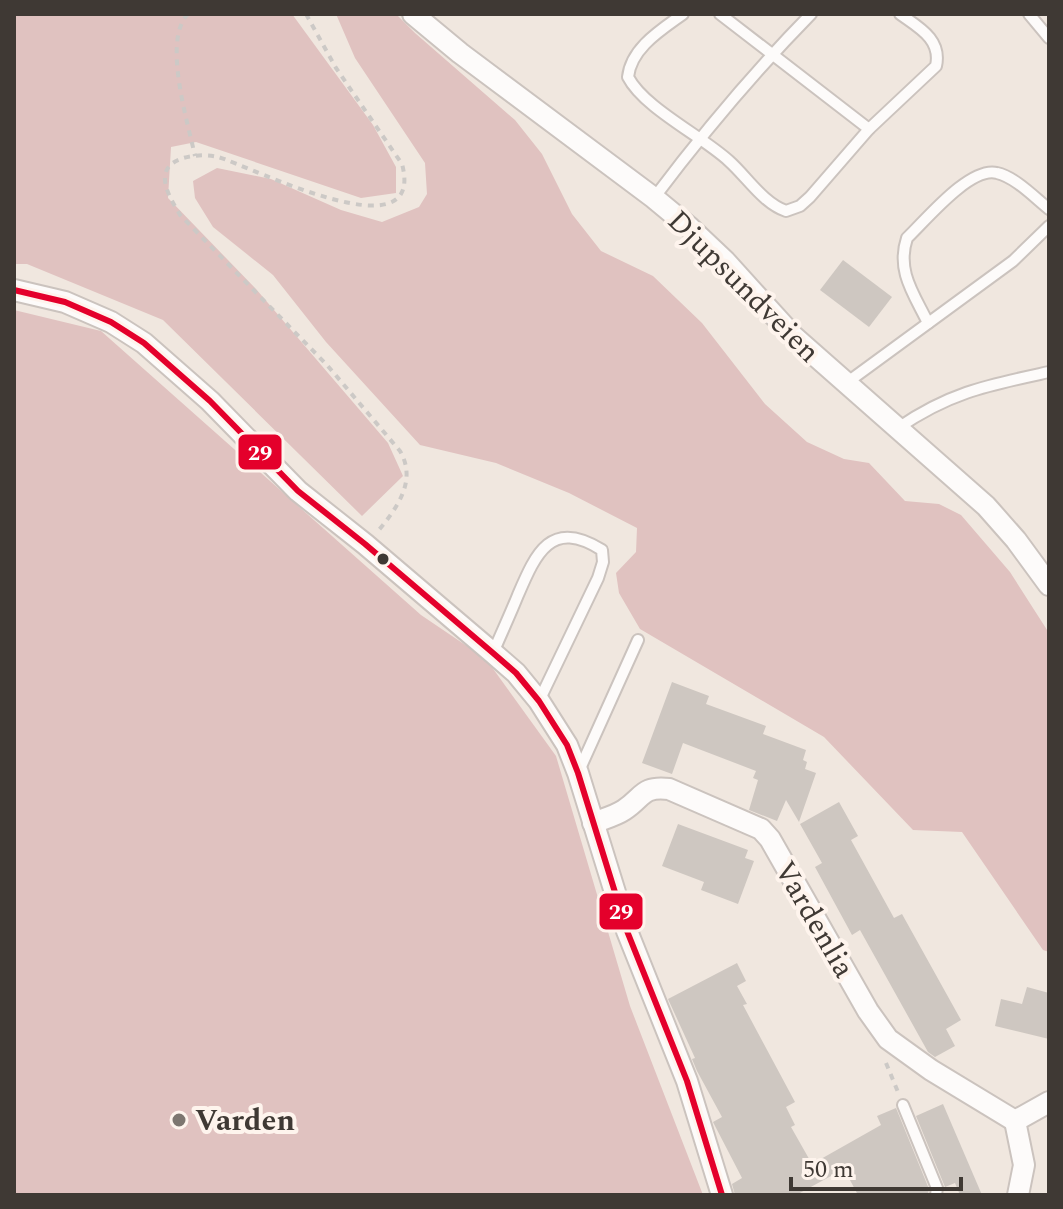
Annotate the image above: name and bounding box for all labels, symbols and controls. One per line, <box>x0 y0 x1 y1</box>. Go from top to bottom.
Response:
street label: Djupsundveien <box>656 199 831 374</box>
line badge: 29 <box>237 433 283 471</box>
text: 29 <box>248 437 272 470</box>
unlabelled marker <box>375 551 391 567</box>
street label: Vardenlia <box>762 852 866 987</box>
line badge: 29 <box>598 892 644 931</box>
text: 29 <box>609 896 633 929</box>
place label: Varden <box>195 1098 295 1144</box>
marker: Varden <box>170 1111 188 1129</box>
scale bar <box>791 1141 961 1191</box>
text: 50 m <box>803 1152 854 1188</box>

